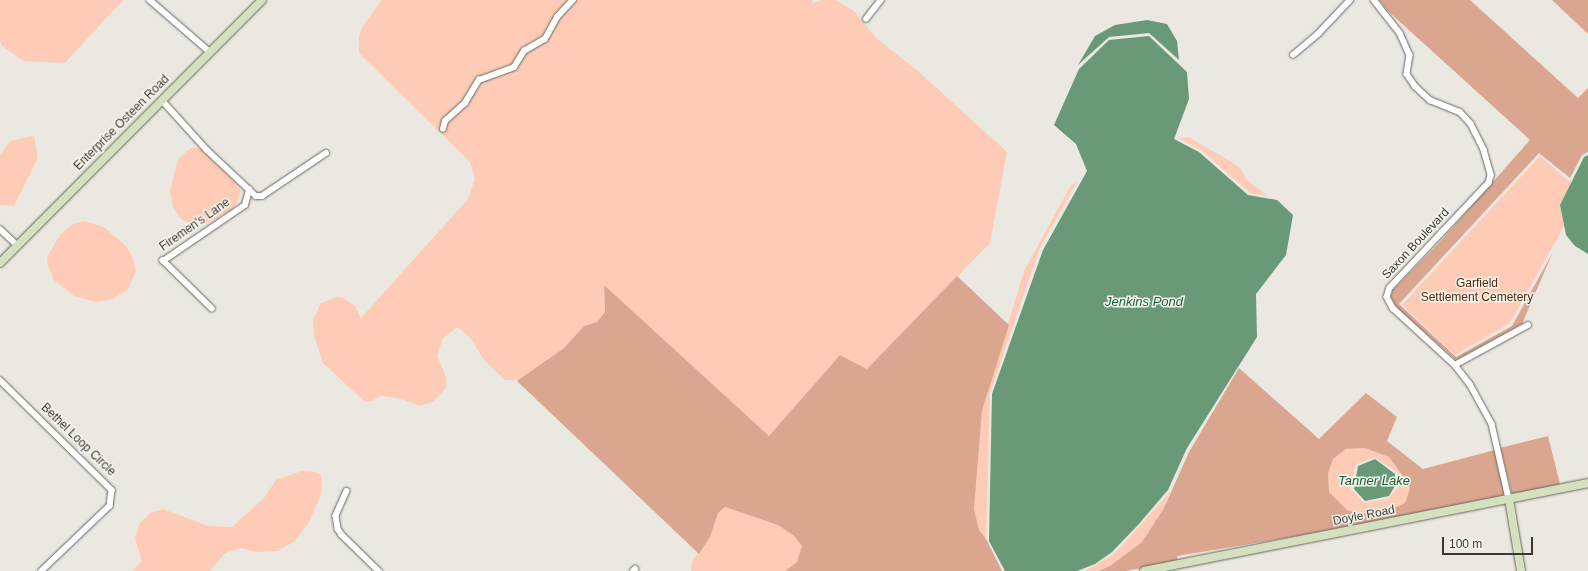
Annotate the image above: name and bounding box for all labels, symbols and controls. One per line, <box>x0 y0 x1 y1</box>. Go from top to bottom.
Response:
street label: Enterprise Osteen Road <box>71 72 173 174</box>
street label: Firemen's Lane <box>157 195 233 255</box>
street label: Saxon Boulevard <box>1380 206 1452 282</box>
park label: Garfield Settlement Cemetery <box>1421 277 1533 305</box>
water label: Jenkins Pond <box>1105 294 1183 310</box>
street label: Bethel Loop Circle <box>38 401 118 479</box>
water label: Tanner Lake <box>1338 473 1410 489</box>
street label: Doyle Road <box>1332 503 1396 529</box>
scale bar <box>1444 529 1535 555</box>
text: 100 m <box>1449 537 1482 551</box>

